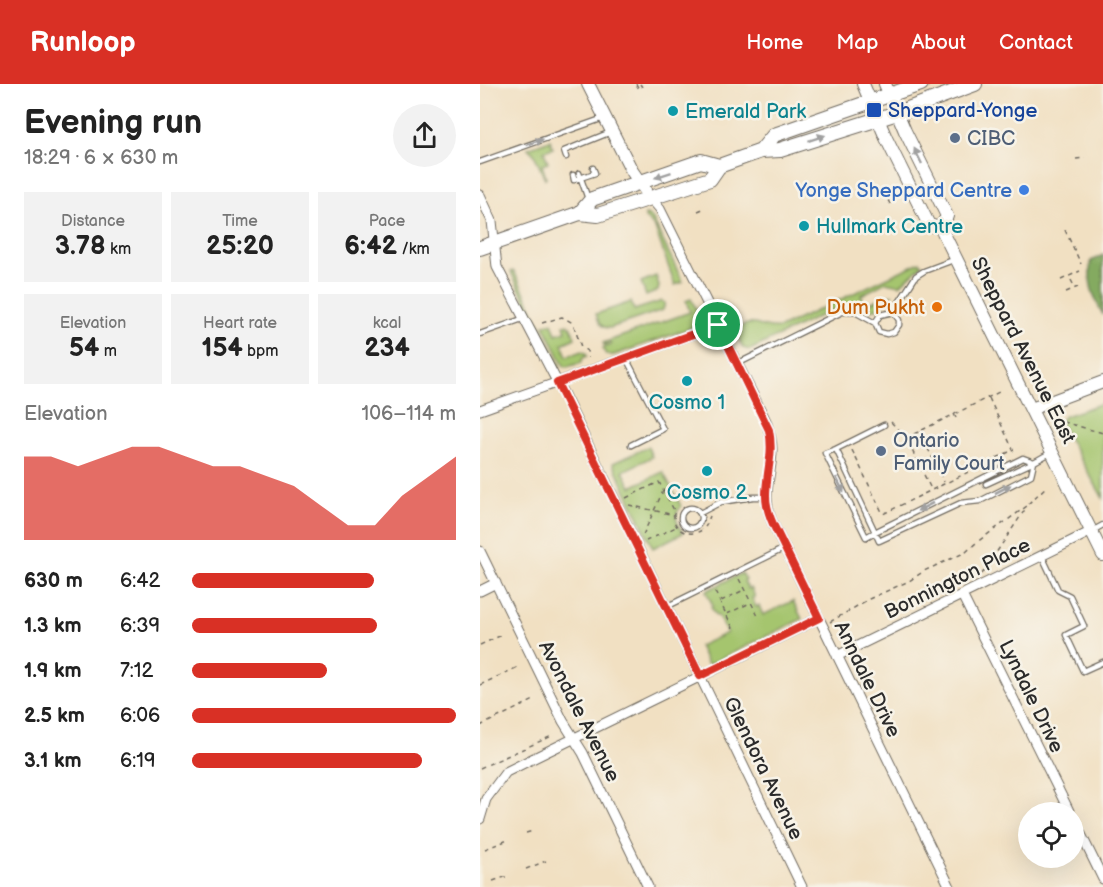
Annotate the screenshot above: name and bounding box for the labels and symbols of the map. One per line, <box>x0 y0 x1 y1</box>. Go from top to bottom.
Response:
place label: Sheppard-Yonge <box>888 99 1037 123</box>
place label: Emerald Park <box>685 100 806 124</box>
marker: Sheppard-Yonge <box>865 101 883 119</box>
marker: Emerald Park <box>666 104 680 118</box>
place label: CIBC <box>967 127 1015 151</box>
marker: CIBC <box>948 131 962 145</box>
one-way arrow <box>808 133 826 142</box>
one-way arrow <box>526 137 544 147</box>
one-way arrow <box>913 148 922 165</box>
one-way arrow <box>654 170 672 180</box>
place label: Yonge Sheppard Centre <box>795 179 1012 203</box>
marker: Yonge Sheppard Centre <box>1017 183 1031 197</box>
place label: Hullmark Centre <box>816 215 963 239</box>
marker: Hullmark Centre <box>797 219 811 233</box>
street label: Sheppard Avenue East <box>966 253 1081 448</box>
place label: Dum Pukht <box>827 296 925 320</box>
pin <box>692 299 743 350</box>
marker: Dum Pukht <box>930 300 944 314</box>
marker: Cosmo 1 <box>680 374 694 388</box>
place label: Cosmo 1 <box>649 391 725 415</box>
place label: Ontario Family Court <box>893 429 1005 476</box>
marker: Ontario Family Court <box>874 444 888 458</box>
marker: Cosmo 2 <box>700 464 714 478</box>
one-way arrow <box>836 476 845 493</box>
place label: Cosmo 2 <box>667 481 747 505</box>
one-way arrow <box>995 485 1012 494</box>
one-way arrow <box>916 503 933 512</box>
street label: Bonnington Place <box>881 533 1034 625</box>
street label: Anndale Drive <box>829 617 906 742</box>
street label: Lyndale Drive <box>993 636 1069 757</box>
street label: Avondale Avenue <box>533 637 625 786</box>
street label: Glendora Avenue <box>718 693 808 844</box>

